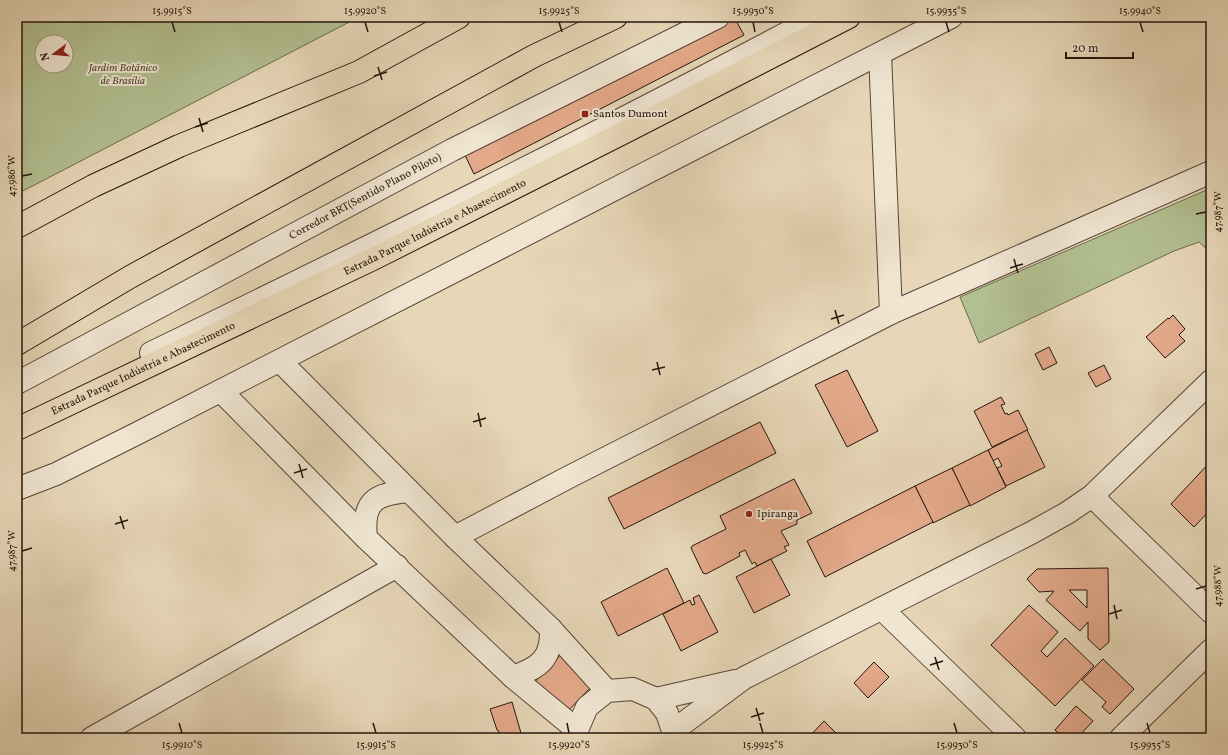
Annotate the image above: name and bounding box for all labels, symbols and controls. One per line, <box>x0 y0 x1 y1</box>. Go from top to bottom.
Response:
text: 15.9915°S <box>152 4 192 18</box>
text: 15.9920°S <box>344 4 386 18</box>
text: 15.9925°S <box>538 4 580 18</box>
text: 15.9930°S <box>732 4 774 18</box>
text: 15.9935°S <box>926 4 966 18</box>
text: 15.9940°S <box>1119 4 1161 18</box>
north arrow <box>34 34 74 74</box>
scale bar <box>1066 34 1133 60</box>
text: 20 m <box>1072 41 1099 57</box>
text: N <box>38 50 54 62</box>
park label: Jardim Botânico de Brasília <box>88 61 157 89</box>
place label: Santos Dumont <box>593 107 668 122</box>
marker: Santos Dumont <box>580 109 590 119</box>
street label: Corredor BRT(Sentido Plano Piloto) <box>286 150 444 243</box>
text: 47.986°W <box>5 155 19 197</box>
street label: Estrada Parque Indústria e Abastecimento <box>341 175 529 279</box>
text: 47.987°W <box>1211 191 1225 233</box>
street label: Estrada Parque Indústria e Abastecimento <box>49 318 238 419</box>
place label: Ipiranga <box>757 507 799 522</box>
marker: Ipiranga <box>744 509 754 519</box>
text: 47.987°W <box>5 530 19 572</box>
text: 47.988°W <box>1211 565 1225 607</box>
text: 15.9910°S <box>162 738 202 752</box>
text: 15.9915°S <box>356 738 396 752</box>
text: 15.9920°S <box>548 738 590 752</box>
text: 15.9925°S <box>742 738 784 752</box>
text: 15.9930°S <box>936 738 978 752</box>
text: 15.9935°S <box>1130 738 1170 752</box>

